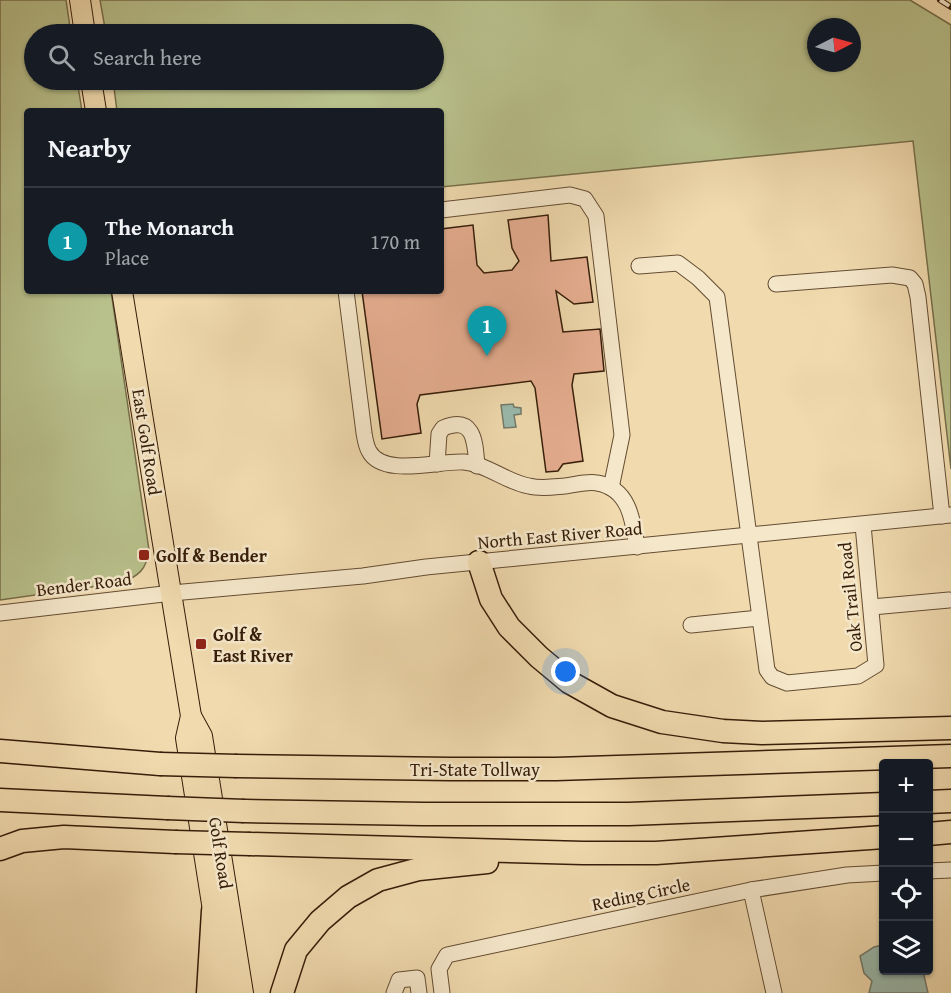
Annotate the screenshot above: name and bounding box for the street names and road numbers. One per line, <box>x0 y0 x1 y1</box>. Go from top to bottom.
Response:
street label: East Golf Road <box>125 387 169 497</box>
street label: North East River Road <box>476 514 644 556</box>
street label: Oak Trail Road <box>831 540 869 653</box>
street label: Bender Road <box>35 565 134 603</box>
street label: Tri-State Tollway <box>410 756 540 783</box>
street label: Golf Road <box>202 815 240 891</box>
street label: Reding Circle <box>589 870 693 918</box>

